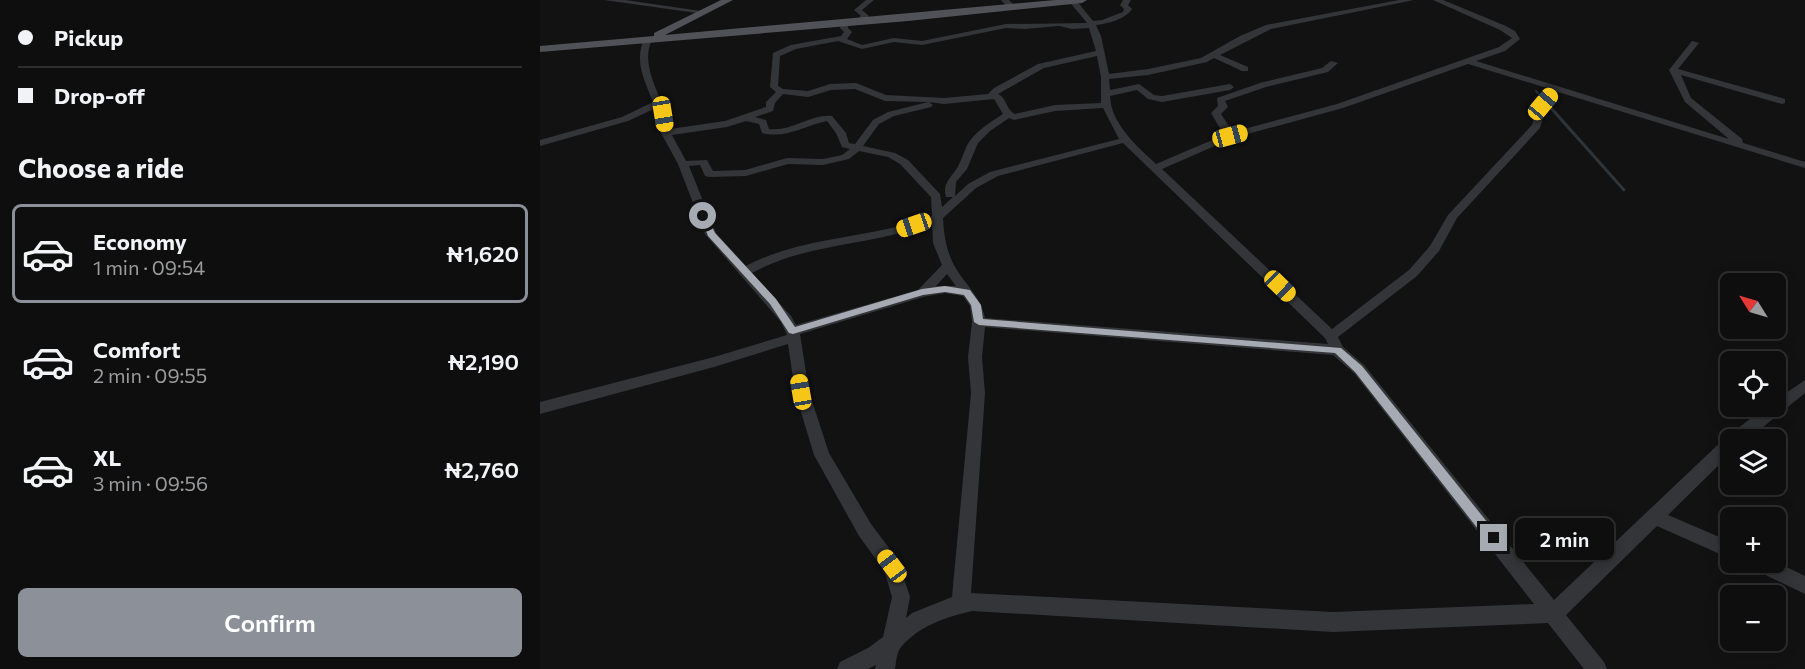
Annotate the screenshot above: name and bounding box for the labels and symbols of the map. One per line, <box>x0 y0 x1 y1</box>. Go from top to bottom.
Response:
car <box>1525 84 1561 124</box>
car <box>651 95 675 133</box>
car <box>1210 123 1250 149</box>
route start <box>689 202 716 229</box>
car <box>894 211 934 239</box>
car <box>1261 267 1299 305</box>
north arrow <box>1720 273 1786 339</box>
car <box>789 373 813 411</box>
callout: 2 min <box>1515 517 1614 559</box>
route end <box>1480 524 1507 551</box>
car <box>874 546 910 586</box>

